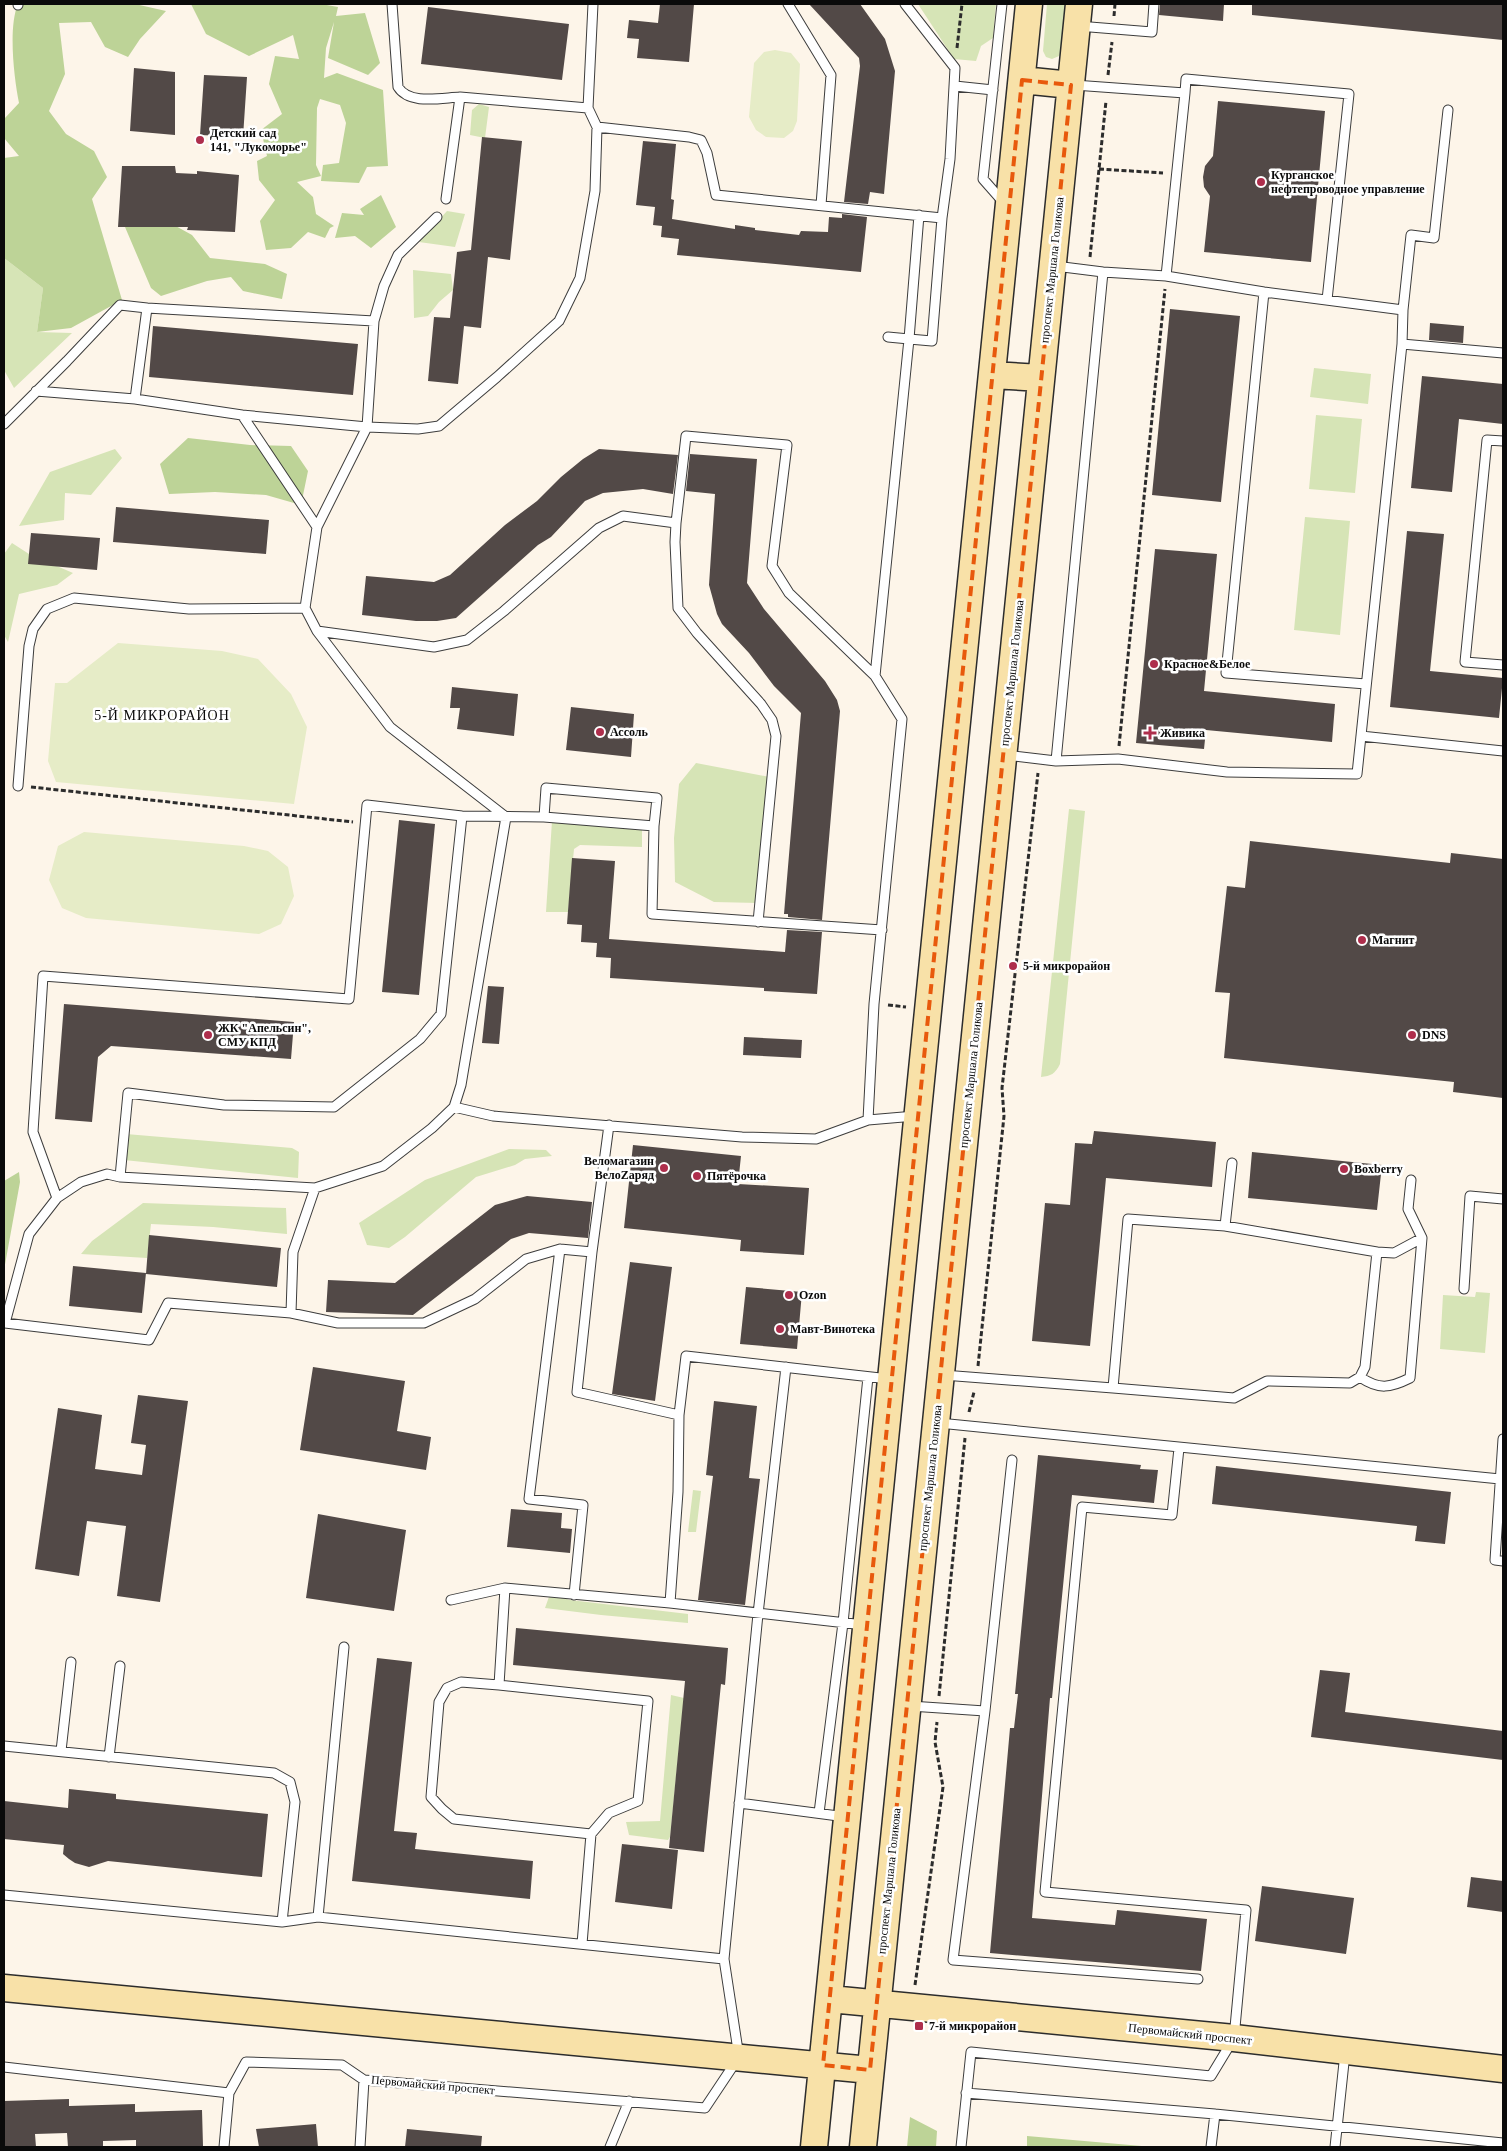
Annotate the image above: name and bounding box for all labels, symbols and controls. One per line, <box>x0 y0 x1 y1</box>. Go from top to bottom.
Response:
place label: Детский сад 141, "Лукоморье" <box>210 126 307 154</box>
marker: Детский сад 141, "Лукоморье" <box>194 134 206 146</box>
place label: Курганское нефтепроводное управление <box>1271 168 1425 196</box>
marker: Курганское нефтепроводное управление <box>1255 176 1267 188</box>
street label: проспект Маршала Голикова <box>1037 196 1067 344</box>
street label: проспект Маршала Голикова <box>997 599 1027 747</box>
place label: Красное&Белое <box>1164 657 1251 671</box>
marker: Красное&Белое <box>1148 658 1160 670</box>
district label: 5-Й МИКРОРАЙОН <box>94 707 230 723</box>
place label: Ассоль <box>610 725 649 739</box>
marker: Ассоль <box>594 726 606 738</box>
place label: Живика <box>1160 726 1205 740</box>
marker: Живика <box>1144 727 1156 739</box>
place label: Магнит <box>1372 933 1415 947</box>
marker: Магнит <box>1356 934 1368 946</box>
place label: 5-й микрорайон <box>1023 959 1110 973</box>
marker: 5-й микрорайон <box>1007 960 1019 972</box>
street label: проспект Маршала Голикова <box>956 1001 986 1149</box>
place label: ЖК "Апельсин", СМУ КПД <box>218 1021 311 1049</box>
place label: DNS <box>1422 1028 1446 1042</box>
marker: ЖК "Апельсин", СМУ КПД <box>202 1029 214 1041</box>
marker: DNS <box>1406 1029 1418 1041</box>
place label: Веломагазин ВелоZаряд <box>584 1154 654 1182</box>
marker: Веломагазин ВелоZаряд <box>658 1162 670 1174</box>
place label: Boxberry <box>1354 1162 1403 1176</box>
marker: Boxberry <box>1338 1163 1350 1175</box>
place label: Пятёрочка <box>707 1169 766 1183</box>
marker: Пятёрочка <box>691 1170 703 1182</box>
place label: Ozon <box>799 1288 827 1302</box>
marker: Ozon <box>783 1289 795 1301</box>
place label: Мавт-Винотека <box>790 1322 875 1336</box>
marker: Мавт-Винотека <box>774 1323 786 1335</box>
street label: проспект Маршала Голикова <box>915 1404 945 1552</box>
street label: проспект Маршала Голикова <box>874 1807 904 1955</box>
place label: 7-й микрорайон <box>929 2019 1016 2033</box>
marker: 7-й микрорайон <box>913 2020 925 2032</box>
street label: Первомайский проспект <box>1127 2021 1253 2048</box>
street label: Первомайский проспект <box>370 2073 496 2097</box>

